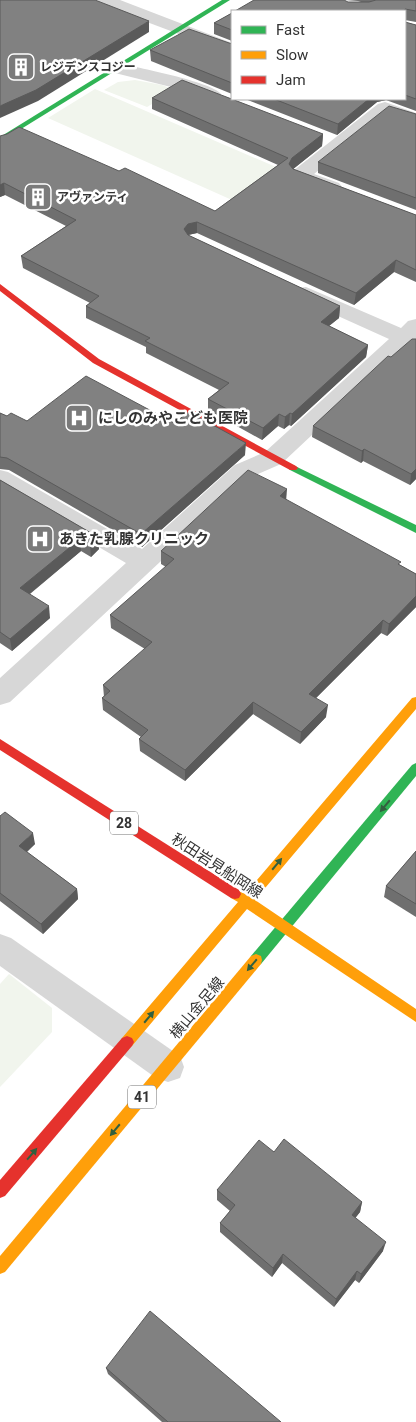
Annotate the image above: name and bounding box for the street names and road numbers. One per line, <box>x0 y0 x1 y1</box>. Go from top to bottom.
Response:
road number: 28 <box>110 811 138 834</box>
street label: 秋田岩見船岡線 <box>168 830 266 902</box>
street label: 横山金足線 <box>166 973 228 1043</box>
road number: 41 <box>128 1086 156 1108</box>

